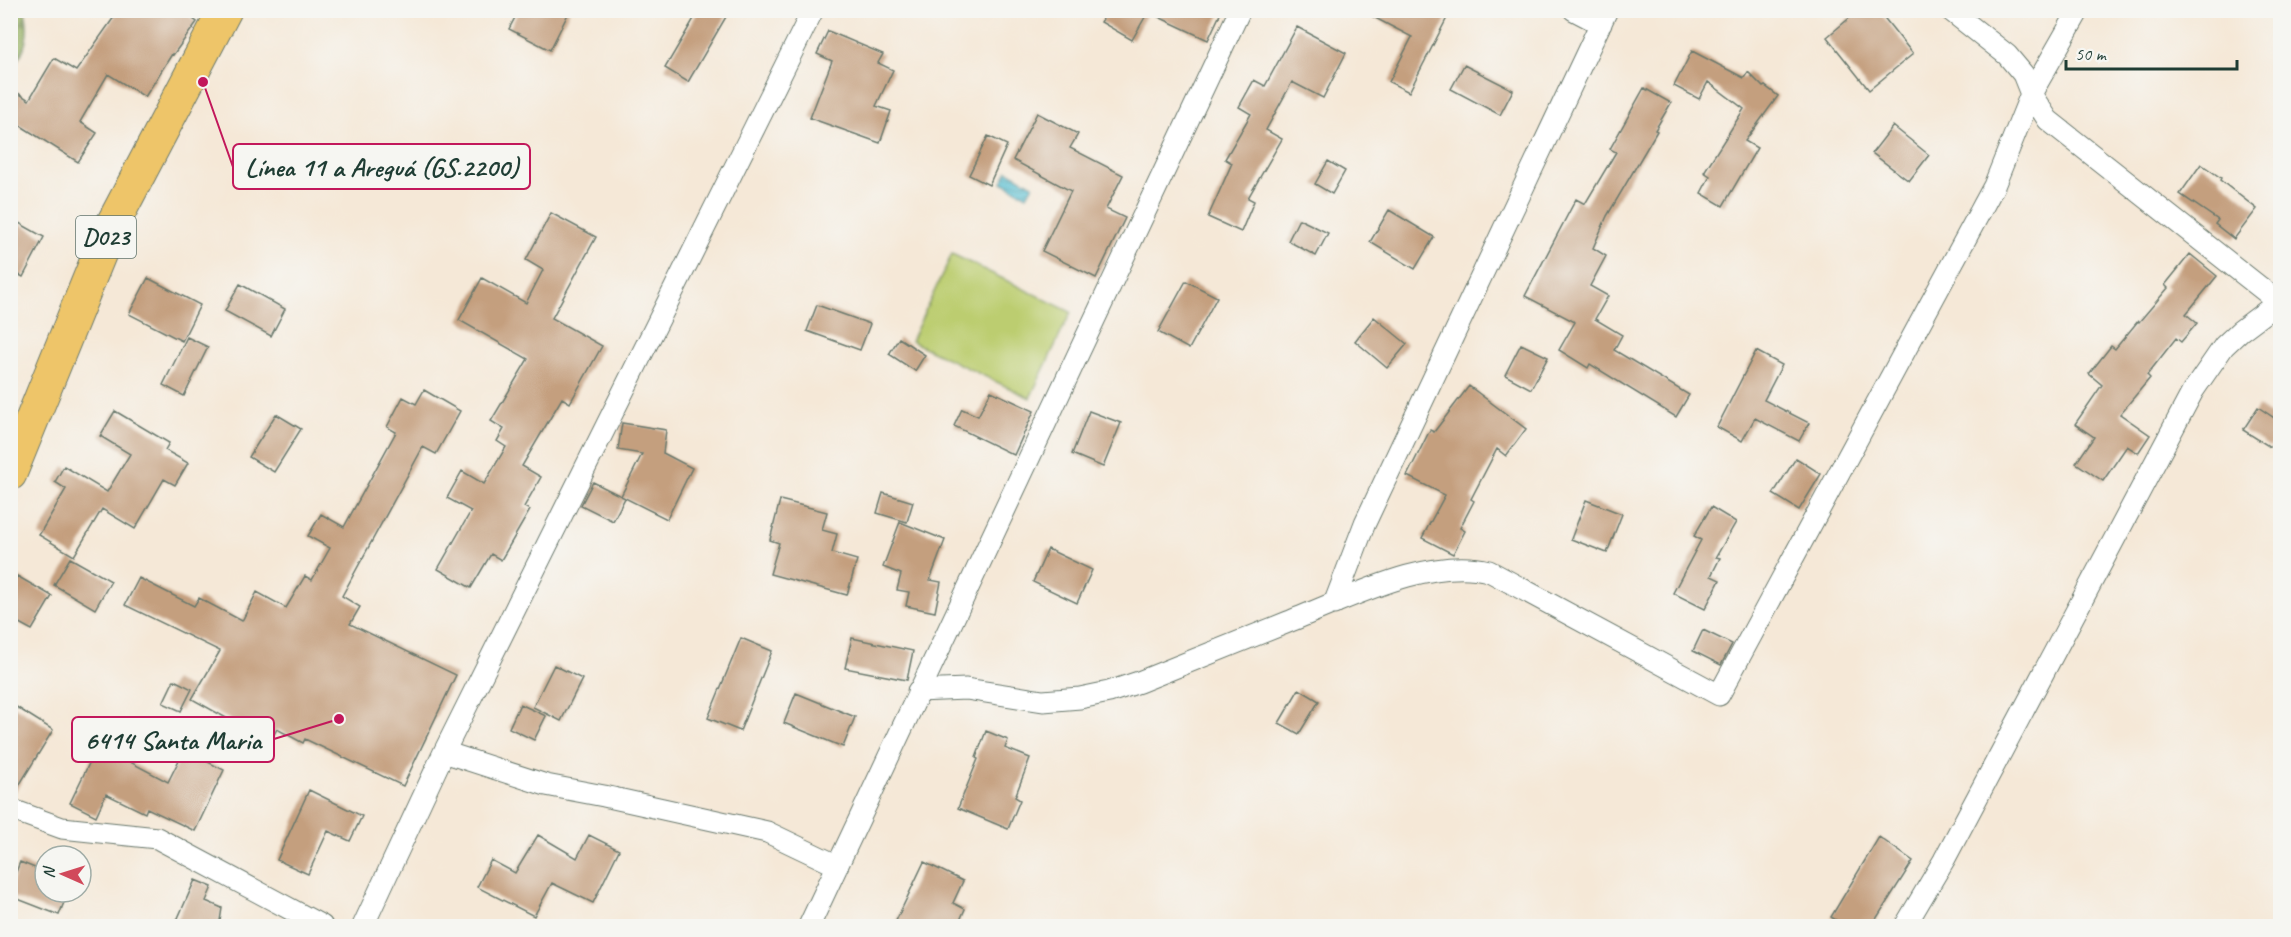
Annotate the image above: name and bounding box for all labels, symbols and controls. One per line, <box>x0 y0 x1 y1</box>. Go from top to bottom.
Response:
scale bar <box>2066 33 2237 71</box>
text: 50 m <box>2075 43 2108 65</box>
callout: Línea 11 a Areguá (GS.2200) <box>233 144 530 189</box>
text: Línea 11 a Areguá (GS.2200) <box>245 150 521 184</box>
road number: D023 <box>76 216 136 258</box>
callout: 6414 Santa Maria <box>72 717 274 762</box>
text: 6414 Santa Maria <box>85 723 263 757</box>
north arrow <box>33 844 93 904</box>
text: N <box>39 865 59 879</box>

